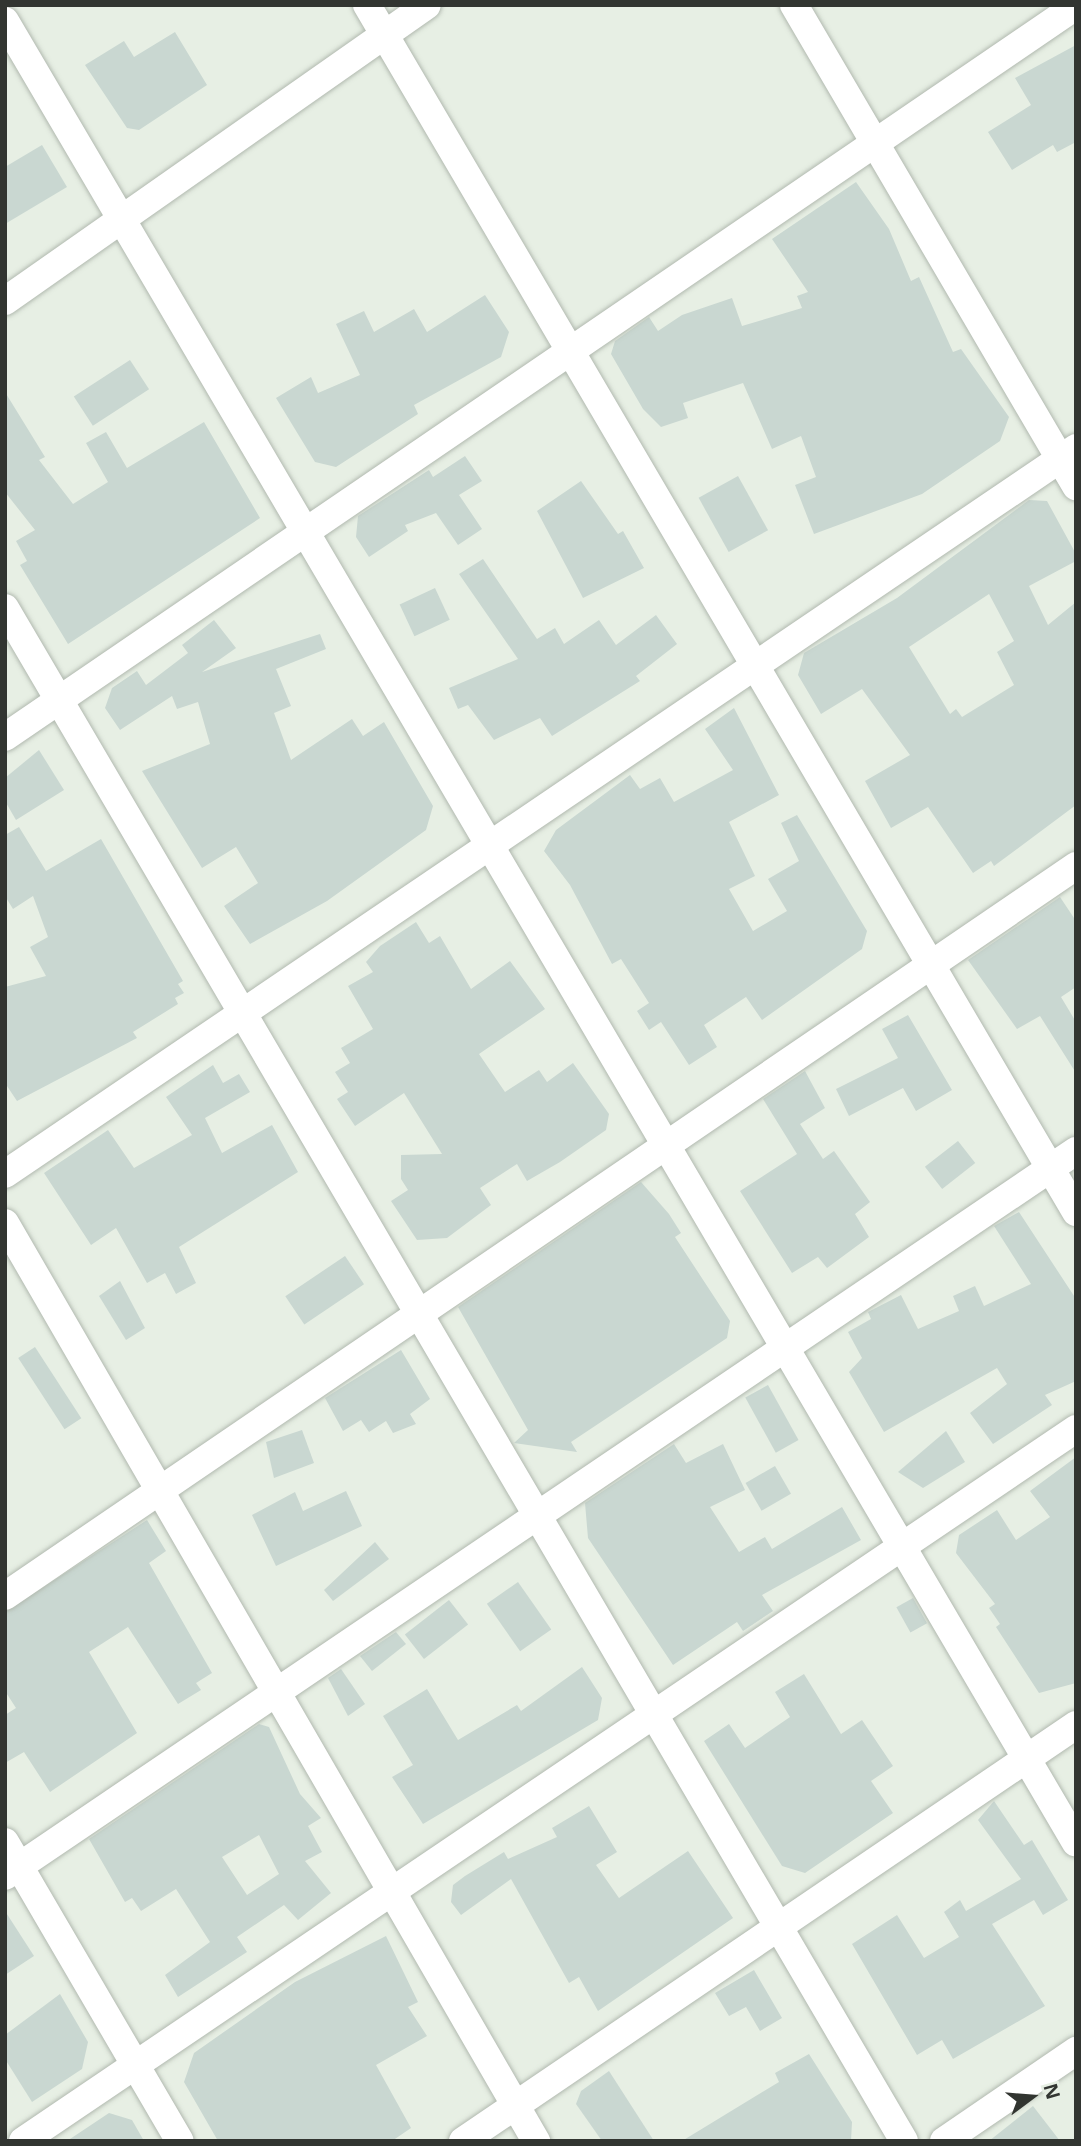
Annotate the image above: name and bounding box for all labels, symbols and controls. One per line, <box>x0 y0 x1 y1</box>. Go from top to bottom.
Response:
north arrow <box>997 2062 1067 2132</box>
text: N <box>1038 2080 1067 2102</box>

